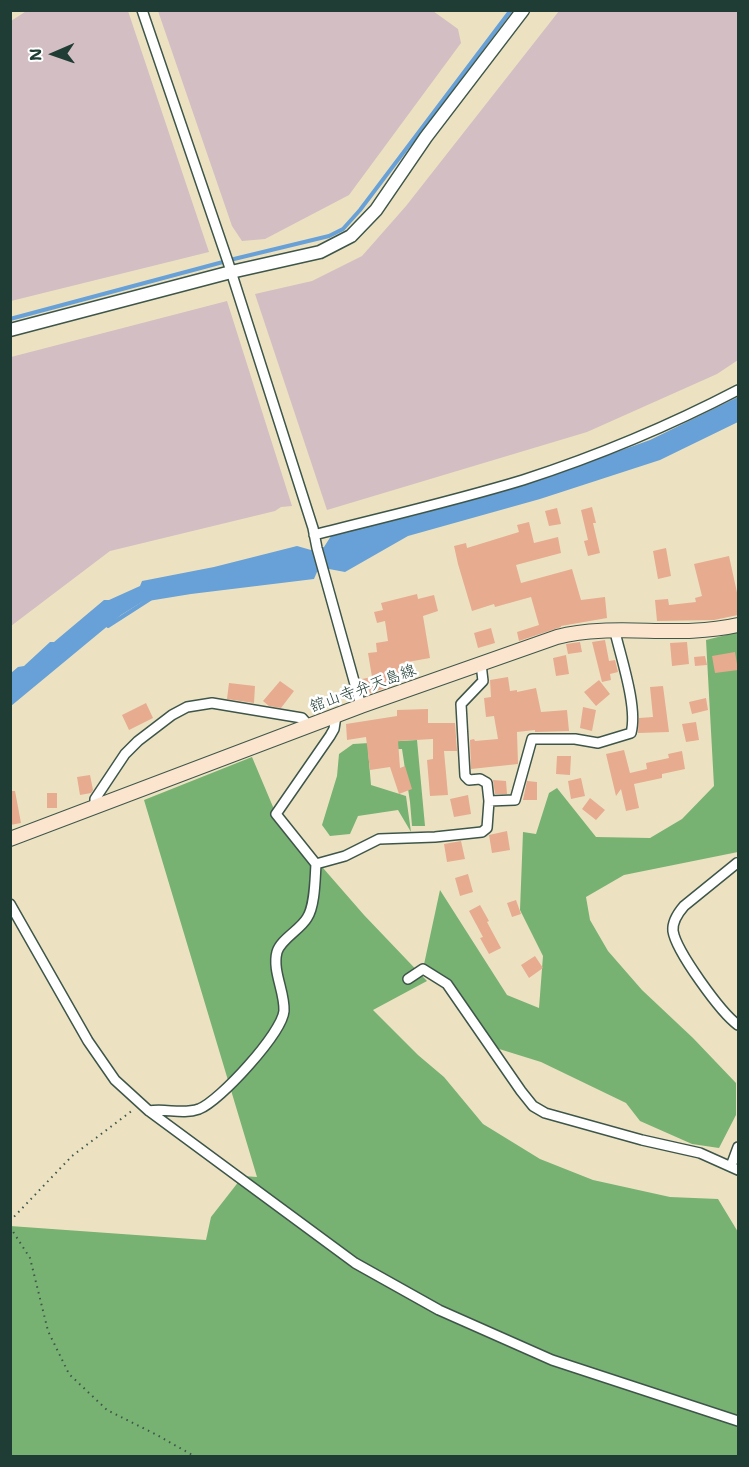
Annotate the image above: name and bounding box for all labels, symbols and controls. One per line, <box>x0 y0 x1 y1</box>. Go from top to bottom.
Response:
north arrow <box>24 24 84 84</box>
text: N <box>25 48 46 61</box>
street label: 舘山寺弁天島線 <box>307 661 419 717</box>

